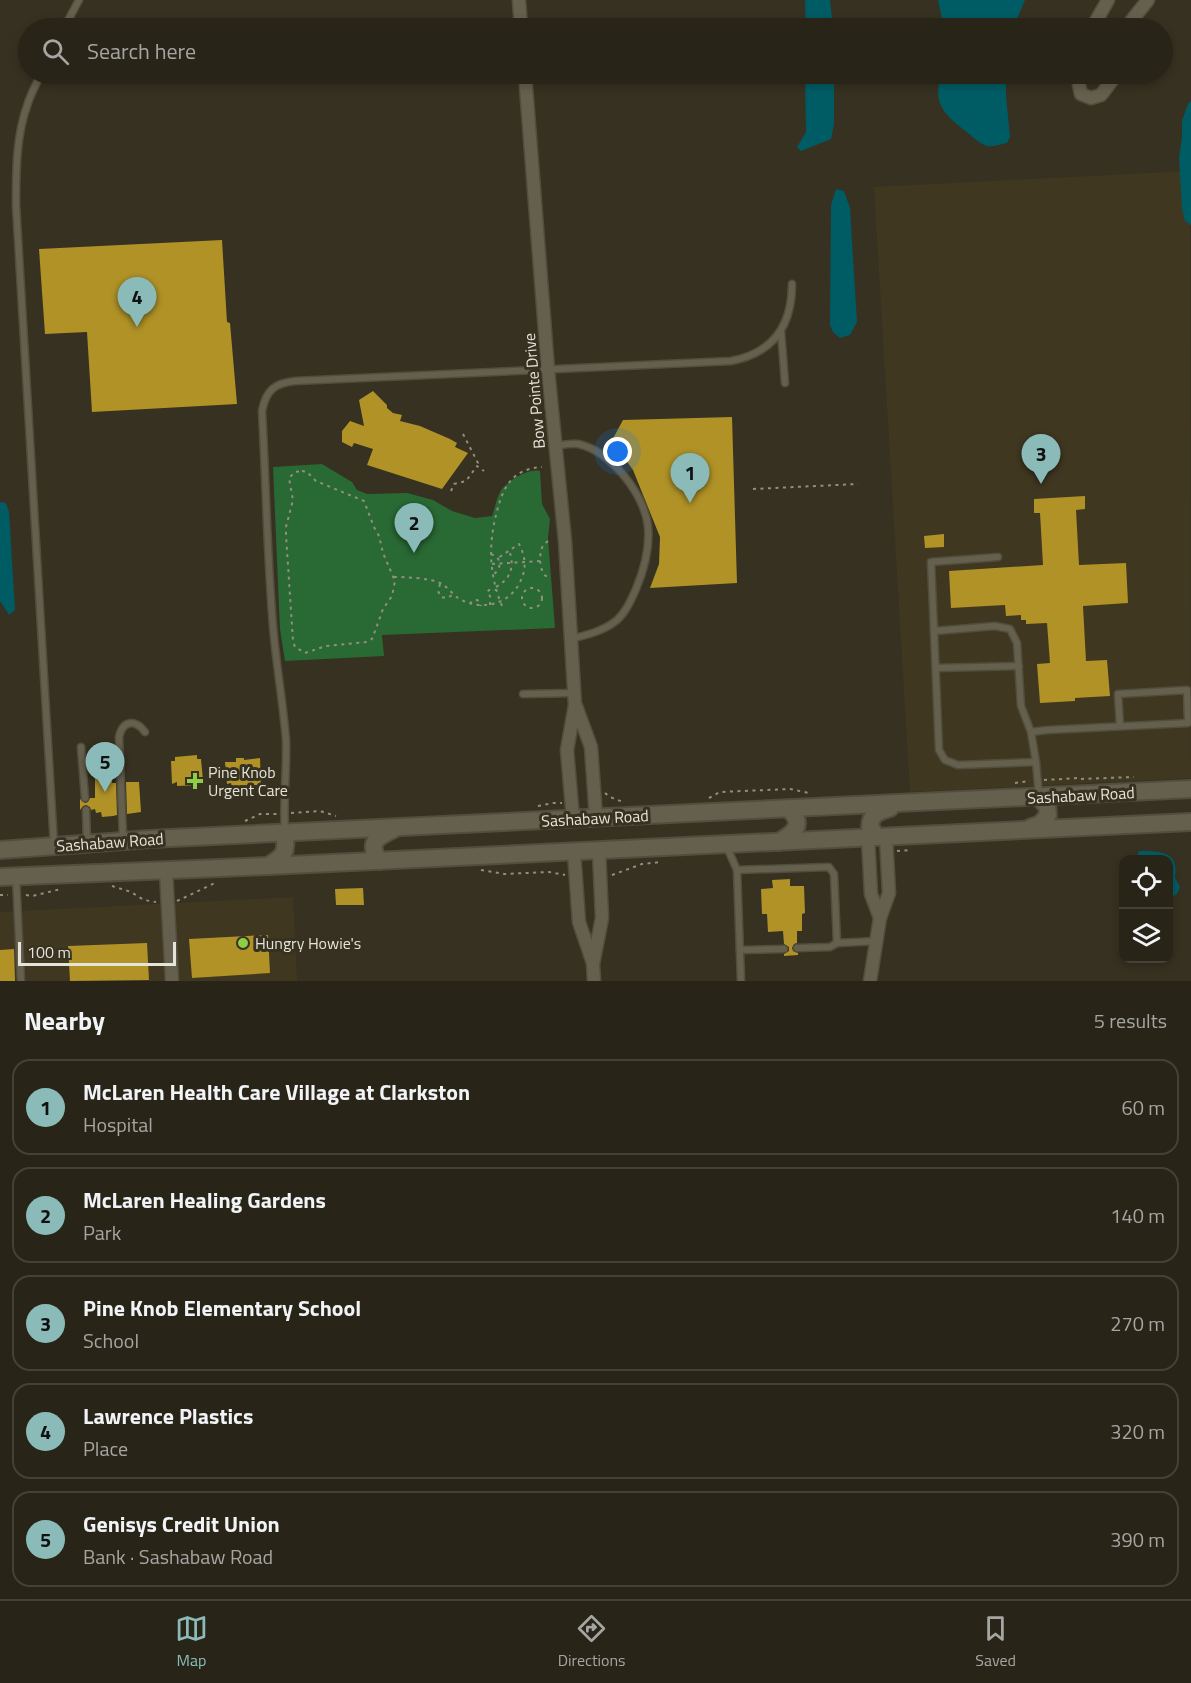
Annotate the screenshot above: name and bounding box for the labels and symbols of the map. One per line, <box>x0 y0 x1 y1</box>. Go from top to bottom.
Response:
pin: 4 <box>118 278 156 327</box>
street label: Bow Pointe Drive <box>517 332 551 450</box>
pin: 3 <box>1022 434 1060 484</box>
your location <box>603 437 632 466</box>
pin: 1 <box>670 454 710 503</box>
pin: 2 <box>394 504 434 553</box>
pin: 5 <box>86 742 124 792</box>
place label: Pine Knob Urgent Care <box>208 760 288 802</box>
marker: Pine Knob Urgent Care <box>186 772 204 790</box>
street label: Sashabaw Road <box>1027 780 1135 810</box>
street label: Sashabaw Road <box>541 803 649 833</box>
street label: Sashabaw Road <box>56 826 164 858</box>
place label: Hungry Howie's <box>255 931 361 955</box>
marker: Hungry Howie's <box>236 936 250 950</box>
scale bar <box>18 939 176 966</box>

